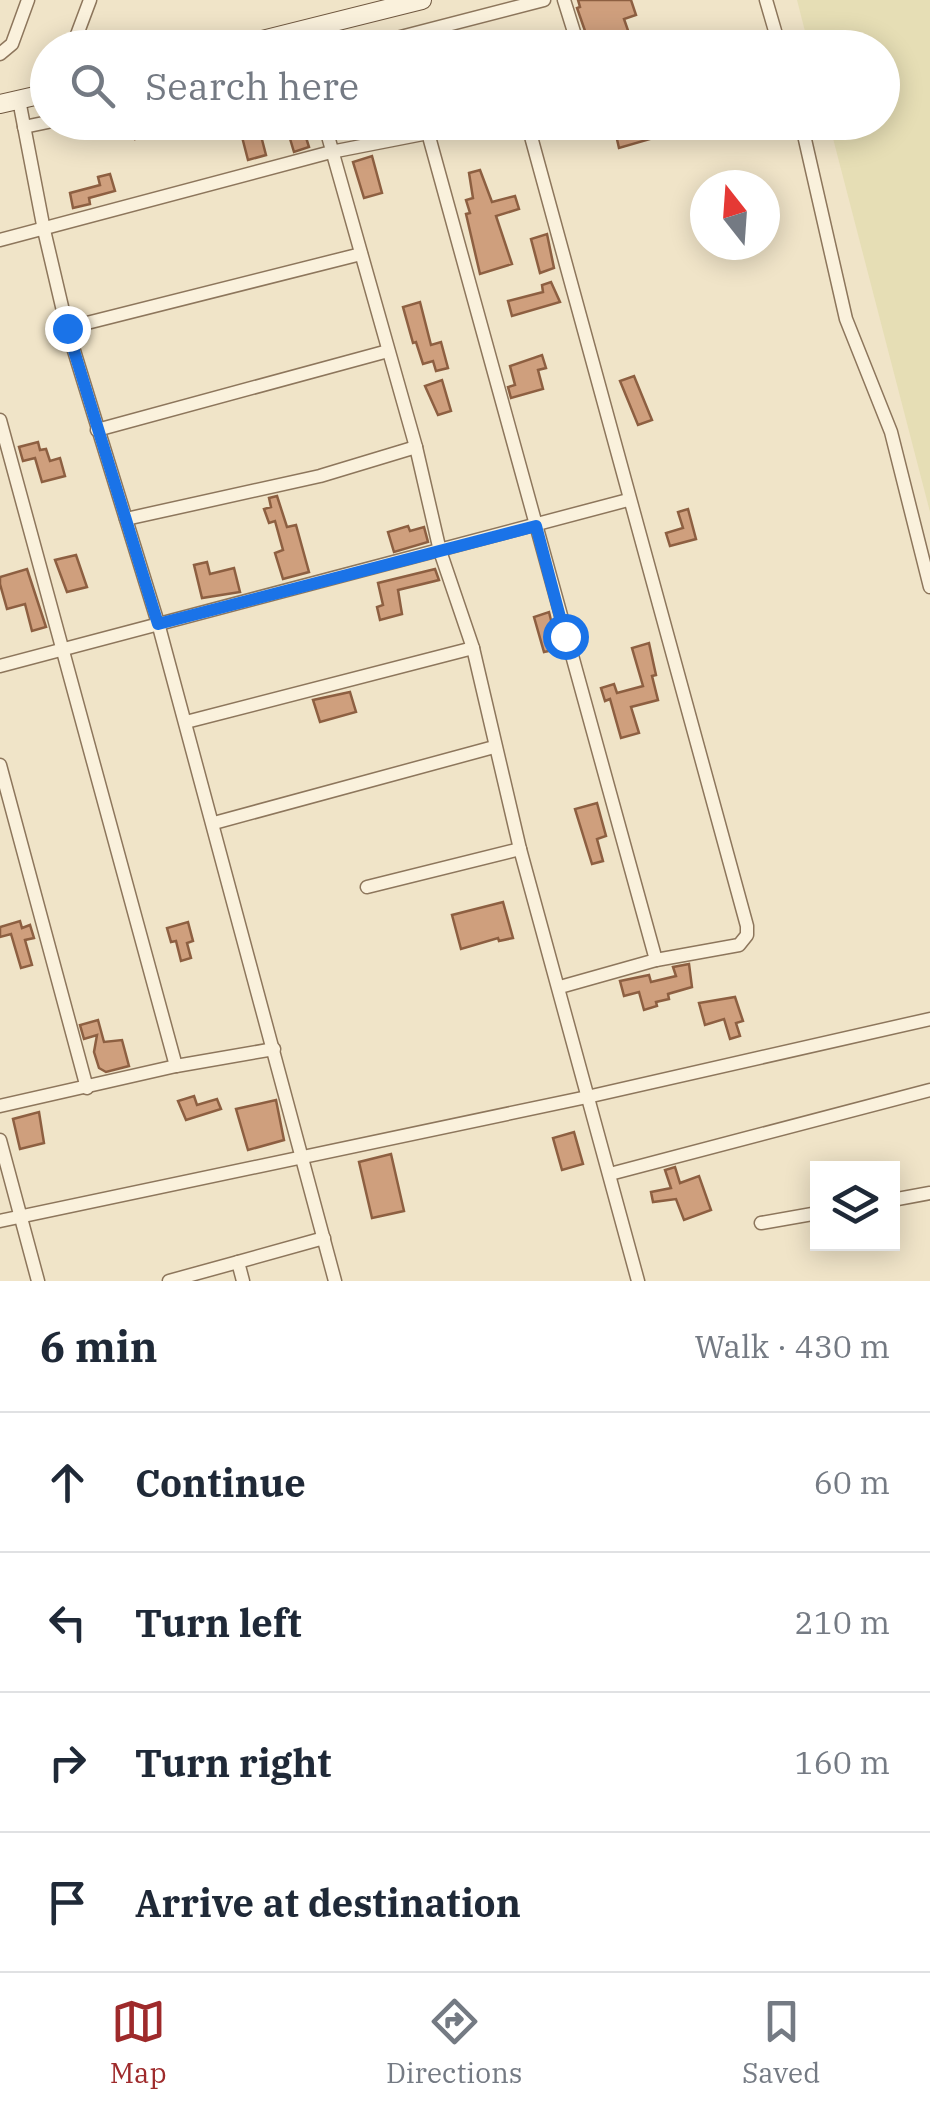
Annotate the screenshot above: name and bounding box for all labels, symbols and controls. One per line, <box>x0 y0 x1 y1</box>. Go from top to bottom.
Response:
search box <box>30 30 900 140</box>
icon: search <box>65 58 120 113</box>
text: Search here <box>145 61 359 110</box>
north arrow <box>690 170 780 260</box>
route end <box>45 306 91 352</box>
route start <box>543 614 589 660</box>
map controls <box>810 1161 900 1251</box>
button: layers <box>810 1161 900 1251</box>
text: 6 min <box>40 1319 158 1374</box>
text: Walk · 430 m <box>694 1325 890 1367</box>
icon: ahead <box>40 1455 95 1510</box>
text: Continue <box>135 1458 306 1507</box>
text: 60 m <box>814 1461 890 1503</box>
icon: left <box>40 1595 95 1650</box>
text: Turn left <box>135 1598 302 1647</box>
text: 210 m <box>794 1601 890 1643</box>
icon: right <box>40 1735 95 1790</box>
text: Turn right <box>135 1738 331 1787</box>
text: 160 m <box>794 1741 890 1783</box>
icon: arrive <box>40 1875 95 1930</box>
text: Arrive at destination <box>135 1878 521 1927</box>
tab: Map <box>110 1994 167 2091</box>
tab: Directions <box>386 1994 523 2091</box>
tab: Saved <box>742 1994 820 2091</box>

